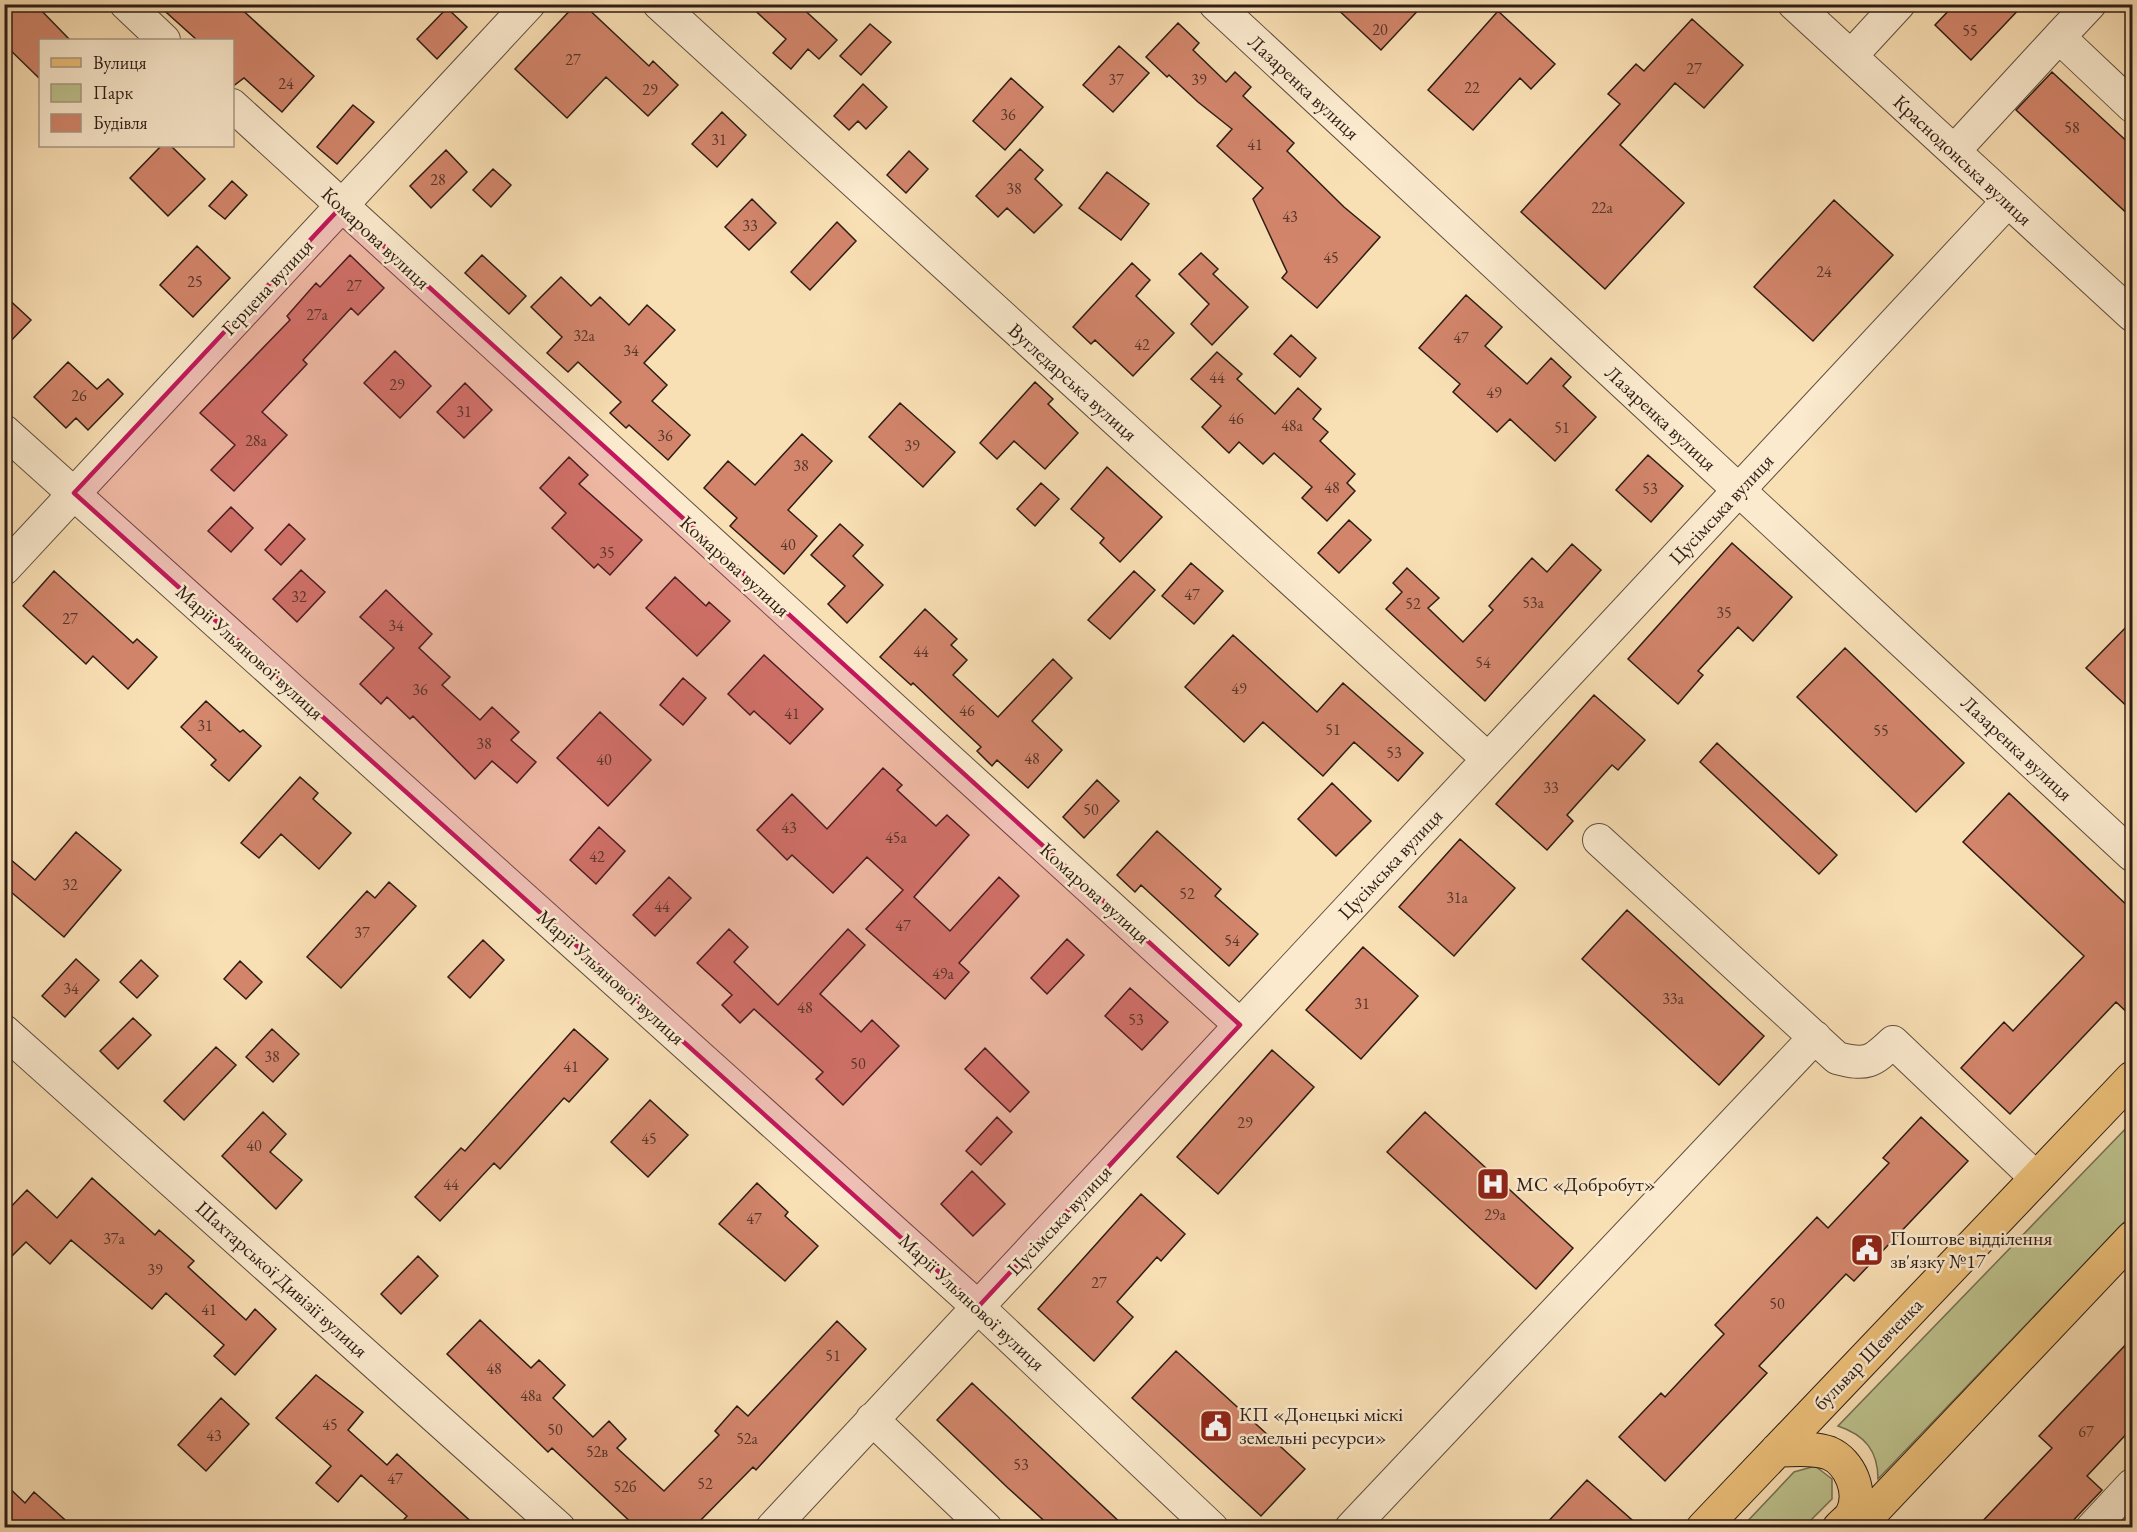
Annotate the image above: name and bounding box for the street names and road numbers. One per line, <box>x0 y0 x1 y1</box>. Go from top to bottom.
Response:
street label: Лазаренка вулиця <box>1243 29 1365 145</box>
street label: Краснодонська вулиця <box>1888 89 2038 231</box>
street label: Комарова вулиця <box>316 181 436 295</box>
street label: Герцена вулиця <box>216 233 319 341</box>
street label: Вугледарська вулиця <box>1003 317 1143 447</box>
street label: Лазаренка вулиця <box>1600 360 1722 476</box>
street label: Цусімська вулиця <box>1663 448 1779 570</box>
street label: Комарова вулиця <box>674 510 796 622</box>
street label: Марії Ульянової вулиця <box>170 579 330 725</box>
street label: Лазаренка вулиця <box>1956 690 2078 806</box>
street label: Цусімська вулиця <box>1332 803 1448 925</box>
street label: Комарова вулиця <box>1034 837 1156 949</box>
street label: Марії Ульянової вулиця <box>531 904 691 1050</box>
street label: Цусімська вулиця <box>1001 1159 1117 1281</box>
street label: Шахтарської Дивізії вулиця <box>191 1195 373 1363</box>
street label: Марії Ульянової вулиця <box>893 1227 1051 1377</box>
street label: бульвар Шевченка <box>1808 1292 1928 1416</box>

